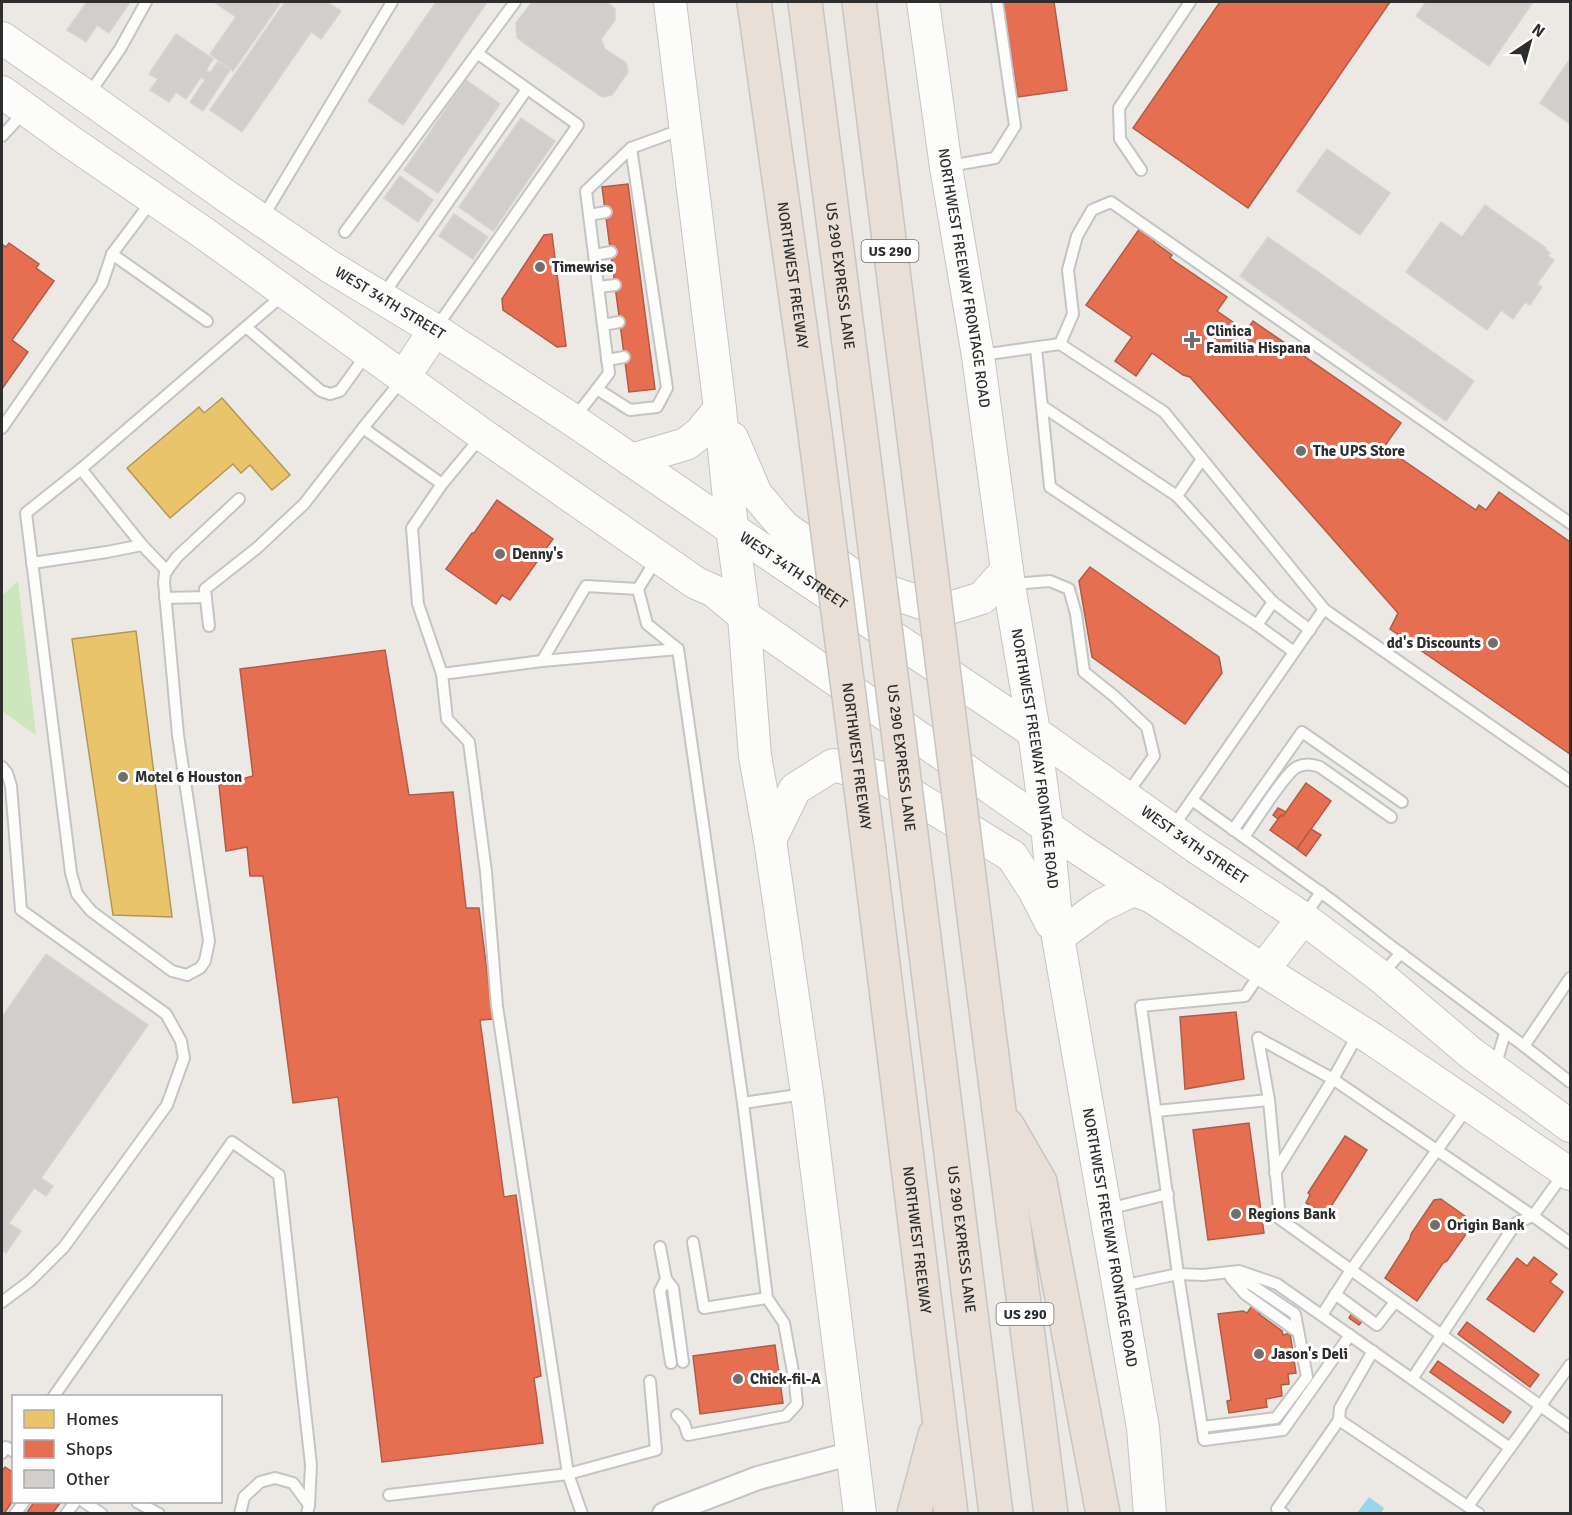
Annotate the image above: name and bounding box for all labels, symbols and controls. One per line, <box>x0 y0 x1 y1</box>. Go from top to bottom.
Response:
north arrow <box>1500 12 1560 72</box>
text: N <box>1528 19 1549 42</box>
street label: NORTHWEST FREEWAY FRONTAGE ROAD <box>934 147 994 409</box>
street label: NORTHWEST FREEWAY <box>773 201 812 350</box>
street label: US 290 EXPRESS LANE <box>822 201 859 350</box>
road number: US 290 <box>862 240 918 262</box>
place label: Timewise <box>552 258 614 276</box>
marker: Timewise <box>533 260 547 274</box>
street label: WEST 34TH STREET <box>332 263 449 344</box>
place label: Clinica Familia Hispana <box>1206 322 1311 357</box>
marker: Clinica Familia Hispana <box>1183 331 1201 349</box>
place label: The UPS Store <box>1313 442 1405 460</box>
marker: The UPS Store <box>1294 444 1308 458</box>
street label: WEST 34TH STREET <box>736 528 851 613</box>
place label: Denny's <box>512 545 564 563</box>
marker: Denny's <box>493 547 507 561</box>
street label: NORTHWEST FREEWAY FRONTAGE ROAD <box>1008 627 1062 890</box>
place label: dd's Discounts <box>1387 634 1481 652</box>
marker: dd's Discounts <box>1486 636 1500 650</box>
street label: NORTHWEST FREEWAY <box>838 681 875 831</box>
street label: US 290 EXPRESS LANE <box>883 683 920 832</box>
place label: Motel 6 Houston <box>135 768 242 786</box>
marker: Motel 6 Houston <box>116 770 130 784</box>
street label: WEST 34TH STREET <box>1137 802 1252 888</box>
street label: NORTHWEST FREEWAY FRONTAGE ROAD <box>1079 1107 1141 1369</box>
street label: NORTHWEST FREEWAY <box>899 1165 935 1315</box>
street label: US 290 EXPRESS LANE <box>944 1165 980 1314</box>
place label: Regions Bank <box>1248 1205 1336 1223</box>
marker: Regions Bank <box>1229 1207 1243 1221</box>
place label: Origin Bank <box>1447 1216 1525 1234</box>
marker: Origin Bank <box>1428 1218 1442 1232</box>
road number: US 290 <box>996 1303 1054 1325</box>
place label: Jason's Deli <box>1271 1345 1348 1363</box>
marker: Jason's Deli <box>1252 1347 1266 1361</box>
place label: Chick-fil-A <box>750 1370 821 1388</box>
marker: Chick-fil-A <box>731 1372 745 1386</box>
legend <box>12 1395 222 1503</box>
text: Homes <box>66 1408 119 1430</box>
text: Shops <box>66 1438 113 1460</box>
text: Other <box>66 1468 110 1490</box>

